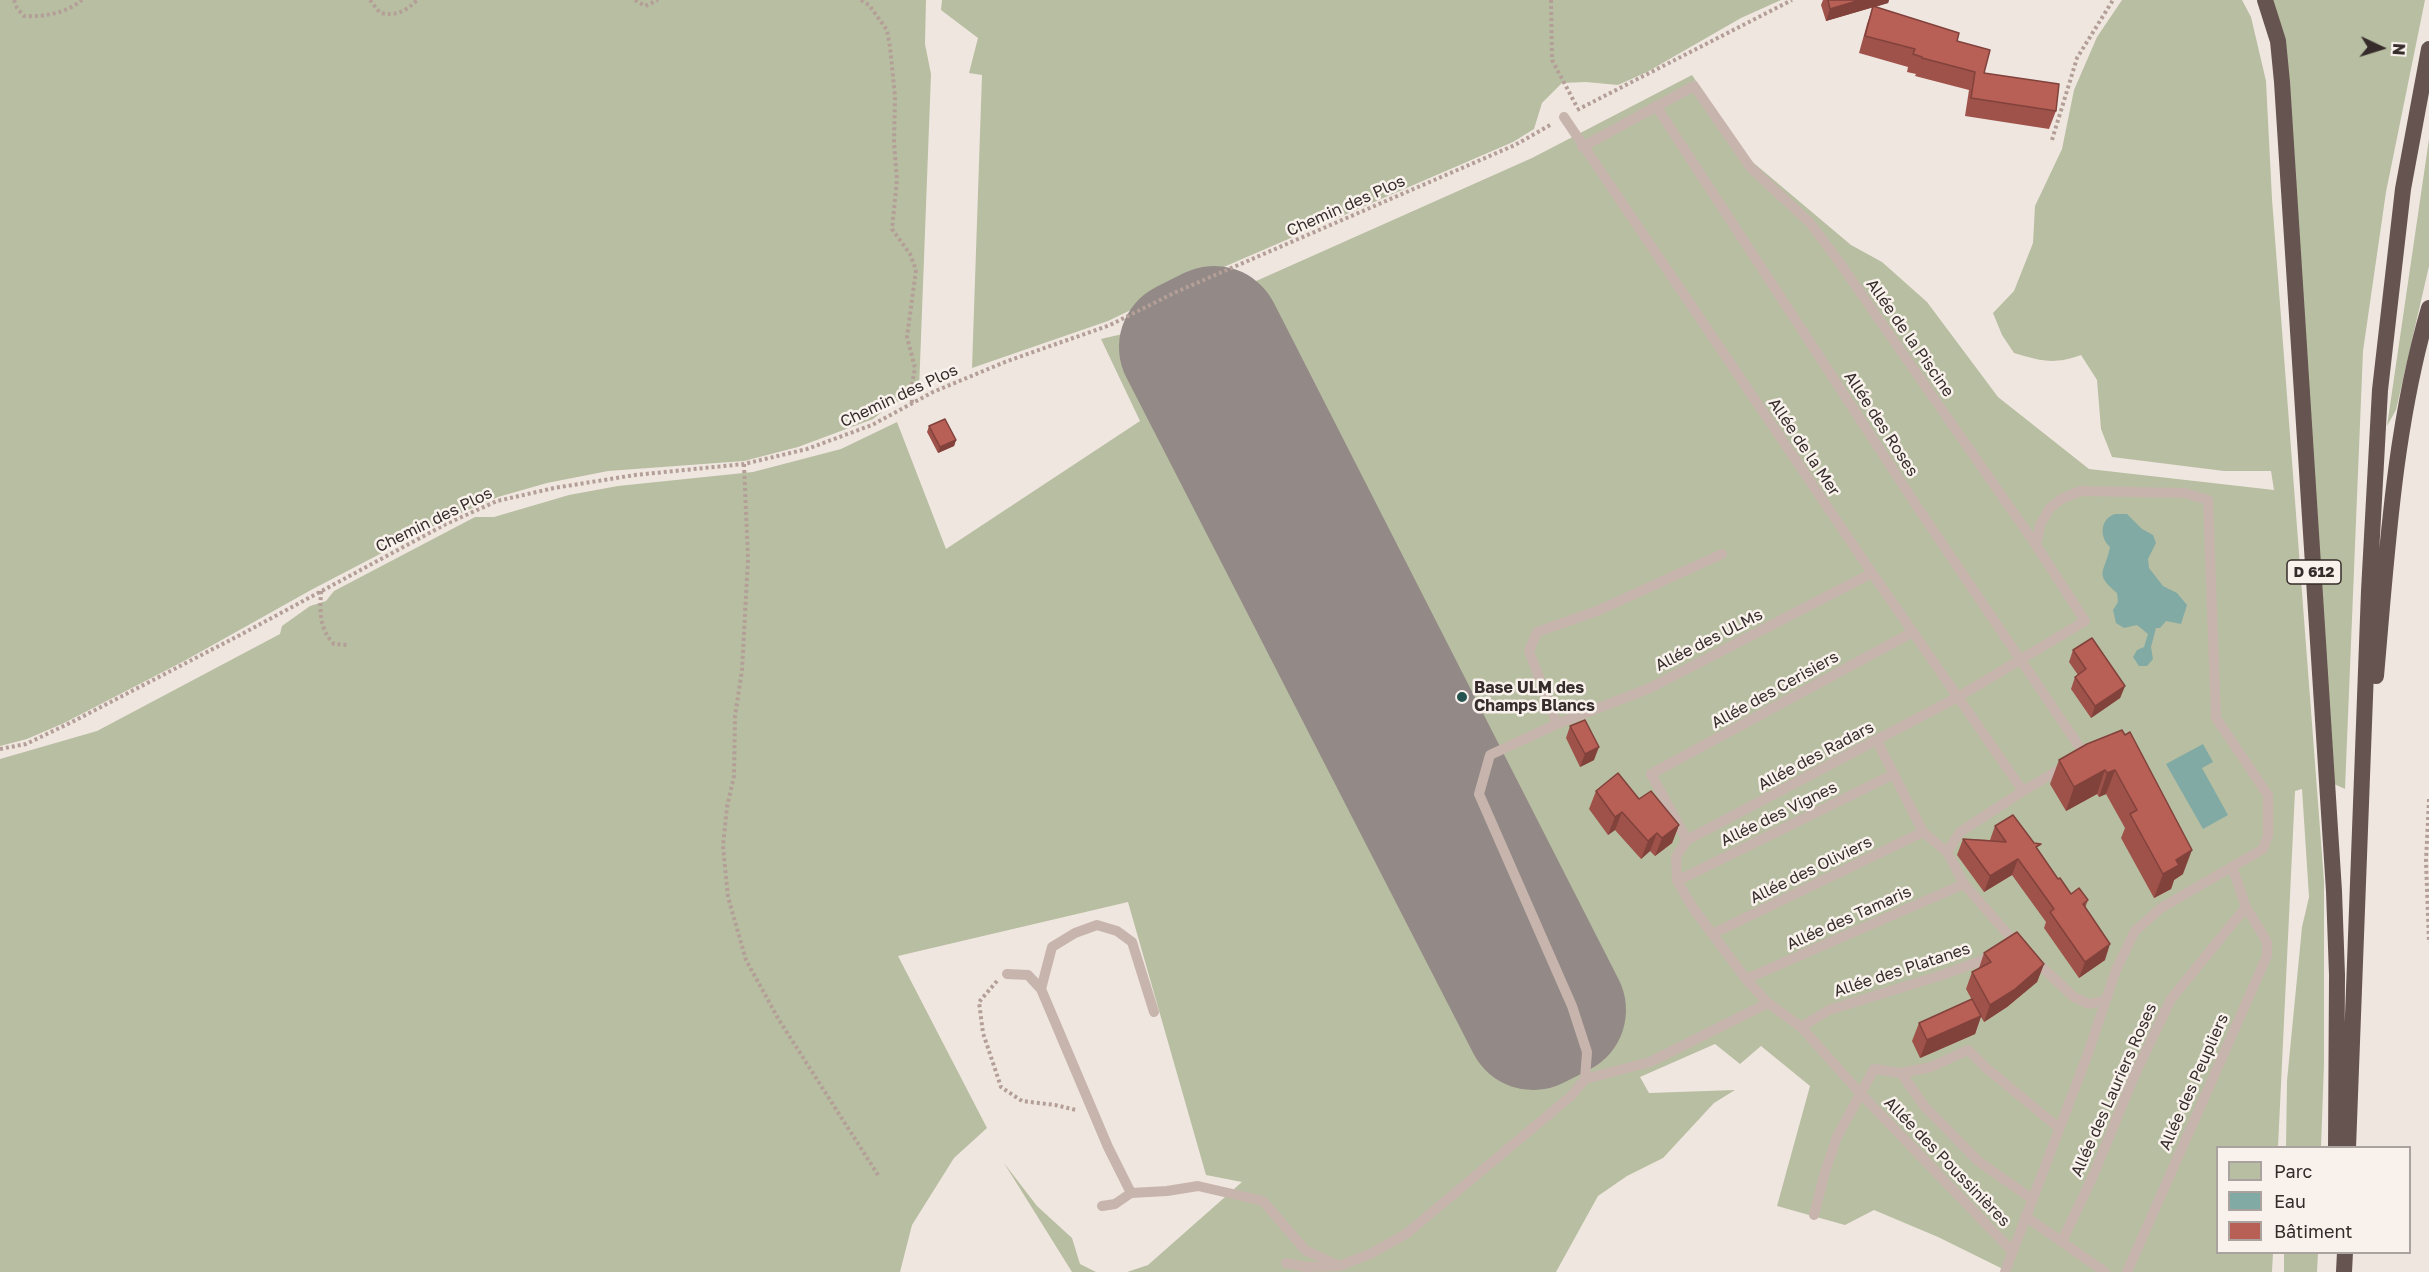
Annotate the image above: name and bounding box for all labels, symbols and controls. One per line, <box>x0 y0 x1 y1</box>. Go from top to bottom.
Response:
north arrow <box>2351 18 2411 78</box>
text: N <box>2389 42 2409 56</box>
street label: Chemin des Plos <box>1284 171 1408 241</box>
street label: Allée de la Piscine <box>1862 275 1958 401</box>
street label: Chemin des Plos <box>837 360 961 432</box>
street label: Allée des Roses <box>1840 368 1922 480</box>
street label: Allée de la Mer <box>1764 395 1844 499</box>
street label: Chemin des Plos <box>373 483 495 557</box>
road number: D 612 <box>2287 560 2341 584</box>
street label: Allée des ULMs <box>1652 605 1766 675</box>
street label: Allée des Cerisiers <box>1708 647 1842 733</box>
place label: Base ULM des Champs Blancs <box>1474 678 1595 716</box>
marker: Base ULM des Champs Blancs <box>1455 690 1469 704</box>
street label: Allée des Radars <box>1755 717 1877 795</box>
street label: Allée des Vignes <box>1718 778 1840 850</box>
street label: Allée des Oliviers <box>1747 832 1875 908</box>
street label: Allée des Tamaris <box>1784 882 1914 954</box>
street label: Allée des Platanes <box>1831 939 1973 1001</box>
street label: Allée des Lauriers Roses <box>2067 1000 2161 1180</box>
street label: Allée des Peupliers <box>2155 1011 2233 1153</box>
street label: Allée des Poussinières <box>1880 1093 2014 1231</box>
legend <box>2216 1146 2411 1254</box>
text: Parc <box>2274 1160 2312 1182</box>
text: Eau <box>2274 1190 2306 1212</box>
text: Bâtiment <box>2274 1220 2353 1242</box>

